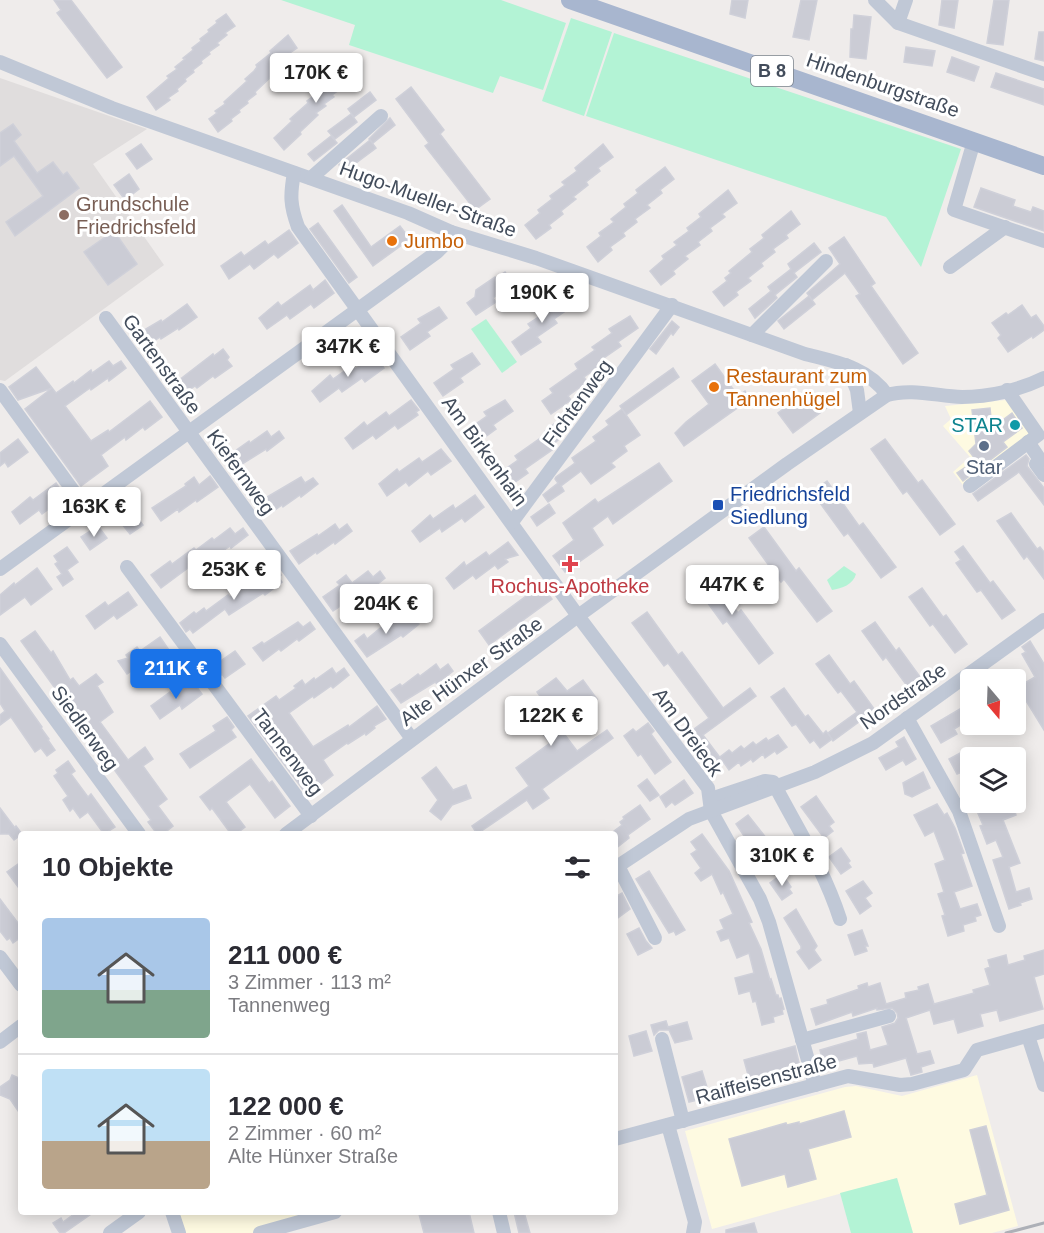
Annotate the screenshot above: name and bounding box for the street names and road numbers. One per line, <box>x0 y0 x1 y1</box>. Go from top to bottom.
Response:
street label: Hindenburgstraße <box>804 49 962 121</box>
road number: B 8 <box>751 56 793 86</box>
street label: Hugo-Mueller-Straße <box>337 157 519 241</box>
street label: Gartenstraße <box>118 310 206 418</box>
street label: Fichtenweg <box>538 355 616 451</box>
street label: Am Birkenhain <box>438 392 532 510</box>
street label: Kiefernweg <box>203 425 279 519</box>
street label: Alte Hünxer Straße <box>396 612 546 730</box>
street label: Nordstraße <box>856 658 950 734</box>
street label: Siedlerweg <box>47 682 123 774</box>
street label: Am Dreieck <box>649 684 728 781</box>
street label: Tannenweg <box>248 705 328 799</box>
street label: Raiffeisenstraße <box>693 1050 839 1108</box>

